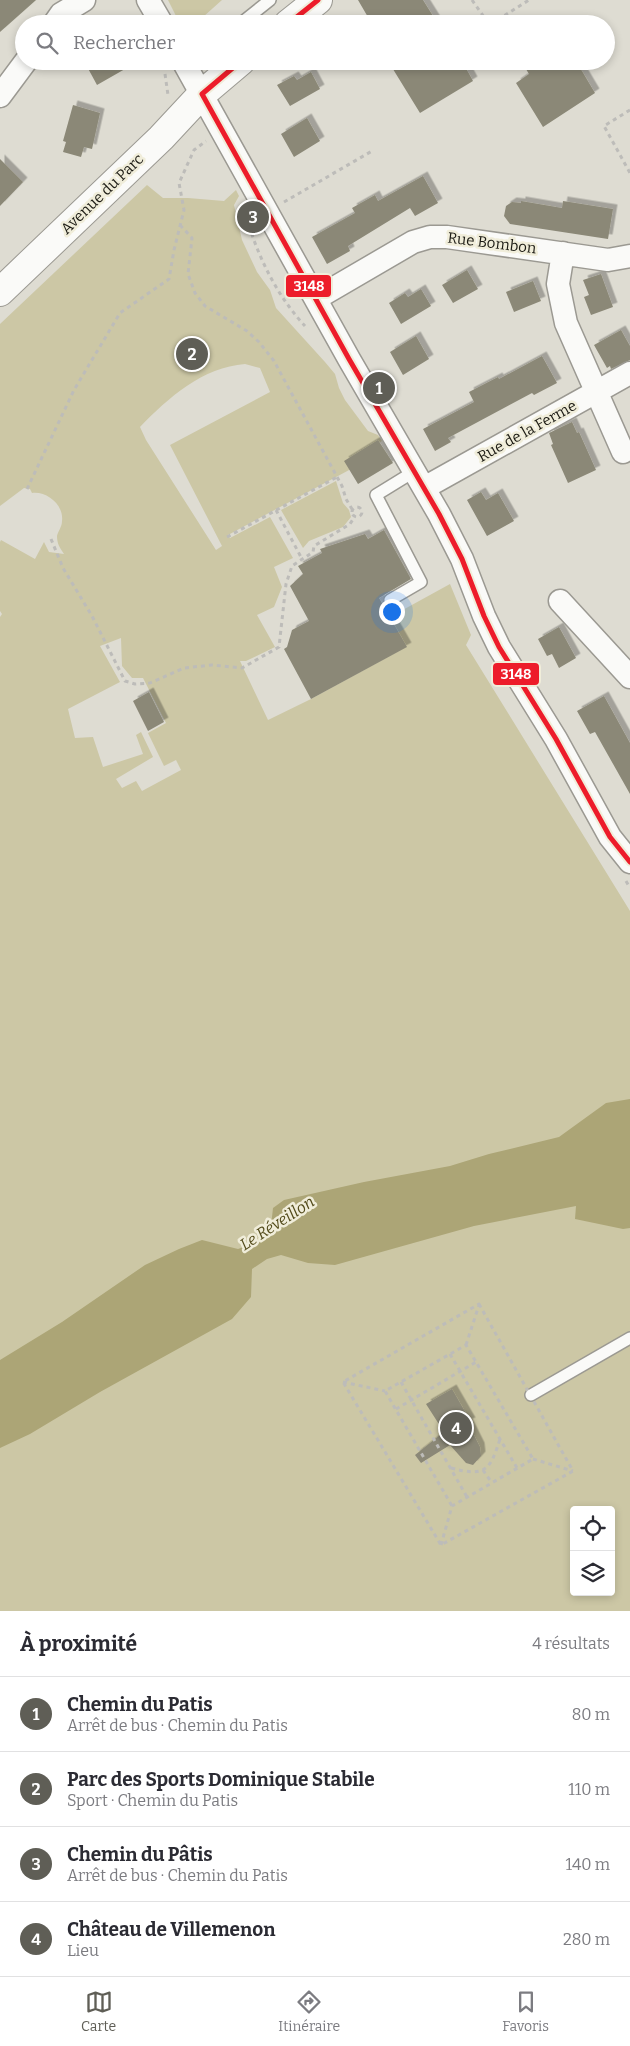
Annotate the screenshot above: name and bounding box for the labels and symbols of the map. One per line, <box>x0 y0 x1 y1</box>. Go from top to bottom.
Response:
street label: Avenue du Parc <box>57 150 147 238</box>
pin: 3 <box>237 198 269 236</box>
street label: Rue Bombon <box>447 229 538 257</box>
line badge: 3148 <box>285 274 332 298</box>
text: 3148 <box>293 278 325 295</box>
pin: 2 <box>176 335 208 373</box>
pin: 1 <box>363 369 395 407</box>
street label: Rue de la Ferme <box>474 396 580 466</box>
your location <box>379 599 405 625</box>
line badge: 3148 <box>492 662 540 686</box>
text: 3148 <box>500 666 532 683</box>
water label: Le Réveillon <box>236 1192 318 1254</box>
pin: 4 <box>440 1409 472 1447</box>

